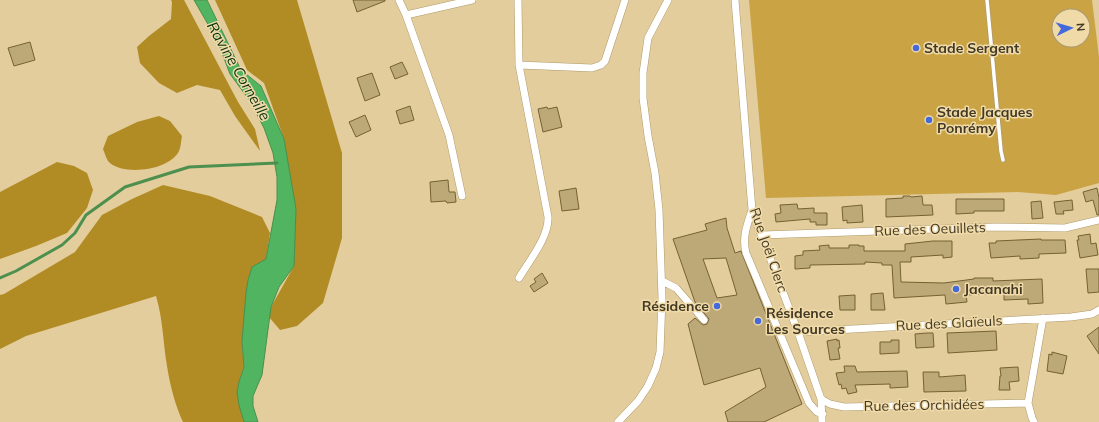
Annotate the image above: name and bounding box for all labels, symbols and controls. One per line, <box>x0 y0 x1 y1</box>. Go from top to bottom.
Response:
north arrow <box>1051 8 1091 48</box>
water label: Ravine Corneille <box>203 18 275 124</box>
text: N <box>1074 22 1088 32</box>
place label: Stade Sergent <box>924 39 1020 57</box>
marker: Stade Sergent <box>911 43 921 53</box>
place label: Stade Jacques Ponrémy <box>937 103 1033 137</box>
marker: Stade Jacques Ponrémy <box>924 115 934 125</box>
street label: Rue Joël Clerc <box>746 205 792 295</box>
street label: Rue des Oeuillets <box>874 218 986 240</box>
place label: Jacanahi <box>964 280 1023 298</box>
marker: Jacanahi <box>951 284 961 294</box>
place label: Résidence <box>642 297 709 315</box>
marker: Résidence <box>712 301 722 311</box>
place label: Résidence Les Sources <box>766 304 845 338</box>
street label: Rue des Glaïeuls <box>895 311 1003 335</box>
marker: Résidence Les Sources <box>753 316 763 326</box>
street label: Rue des Orchidées <box>864 395 984 415</box>

